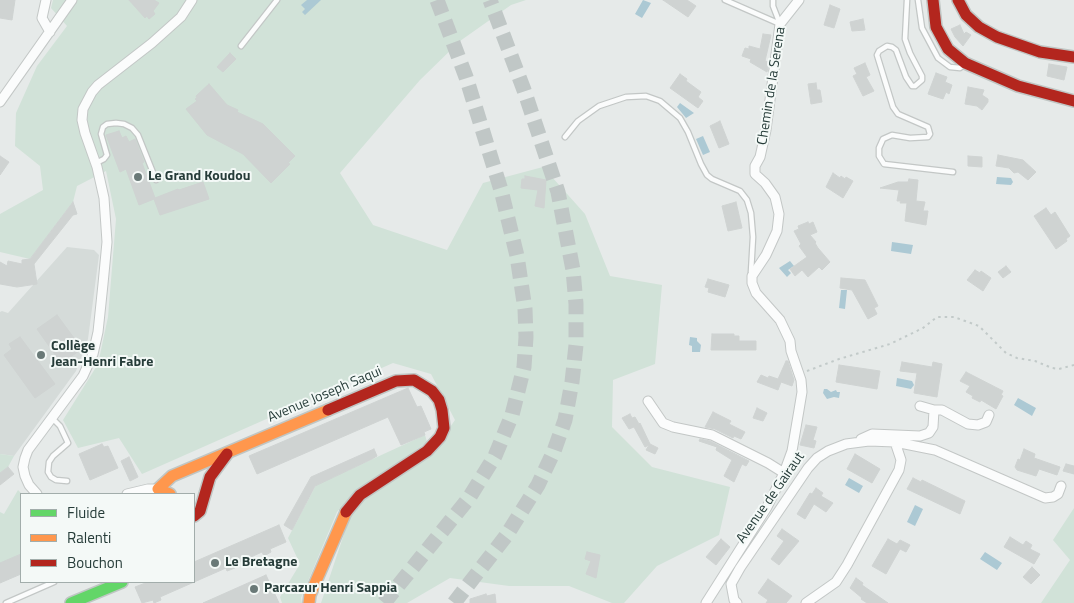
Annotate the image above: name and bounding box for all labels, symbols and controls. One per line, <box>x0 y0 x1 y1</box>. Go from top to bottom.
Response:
street label: Chemin de la Serena <box>754 26 790 146</box>
place label: Le Grand Koudou <box>148 169 250 185</box>
marker: Le Grand Koudou <box>132 171 144 183</box>
place label: Collège Jean-Henri Fabre <box>51 339 153 372</box>
marker: Collège Jean-Henri Fabre <box>35 349 47 361</box>
street label: Avenue Joseph Saqui <box>265 363 385 427</box>
street label: Avenue de Gairaut <box>733 449 809 547</box>
legend <box>20 493 195 583</box>
text: Fluide <box>67 501 105 524</box>
text: Ralenti <box>67 526 111 549</box>
text: Bouchon <box>67 551 123 574</box>
place label: Le Bretagne <box>225 555 297 571</box>
marker: Le Bretagne <box>209 557 221 569</box>
place label: Parcazur Henri Sappia <box>264 581 397 597</box>
marker: Parcazur Henri Sappia <box>248 583 260 595</box>

